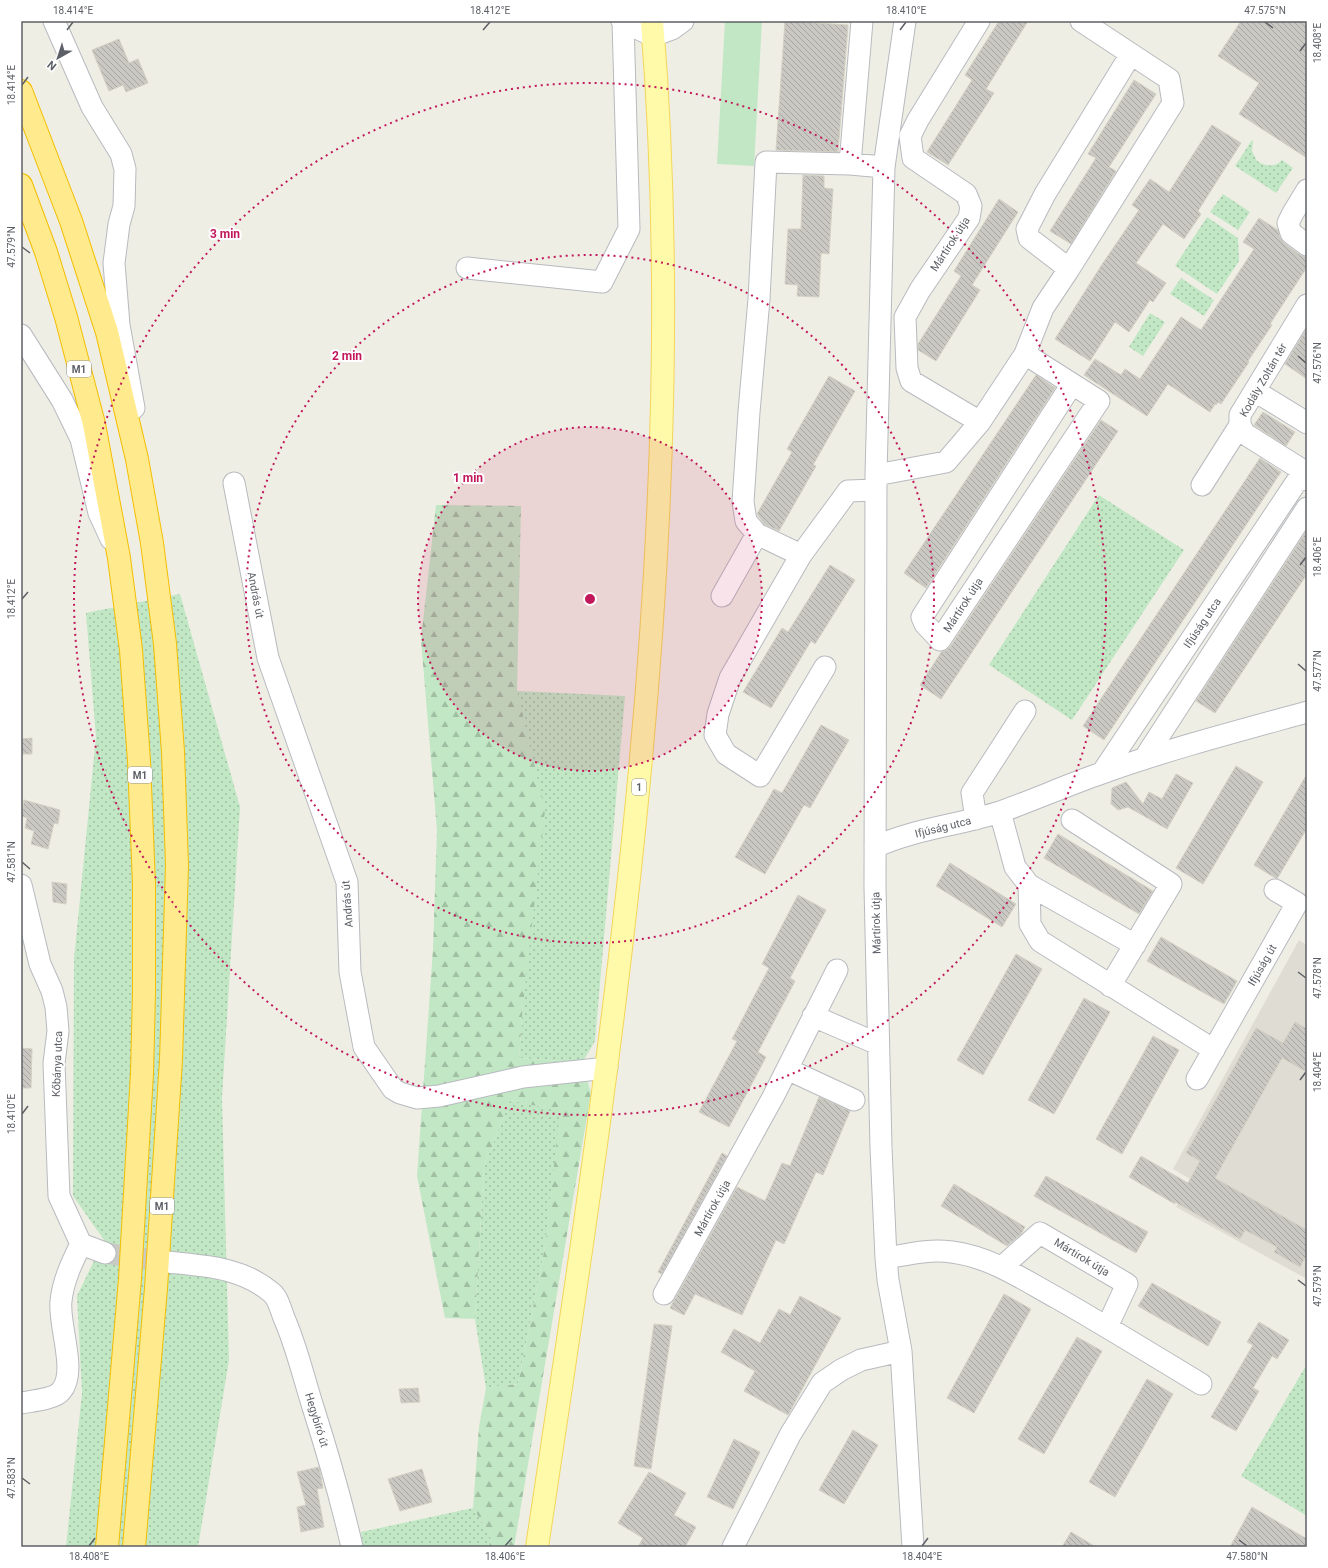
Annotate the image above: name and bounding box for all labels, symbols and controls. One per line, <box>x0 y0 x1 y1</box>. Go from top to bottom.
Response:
text: 18.414°E <box>53 5 93 16</box>
text: 18.412°E <box>470 5 510 16</box>
text: 18.410°E <box>886 5 926 16</box>
text: 47.575°N <box>1244 5 1286 16</box>
text: 18.408°E <box>1312 23 1323 63</box>
north arrow <box>38 38 78 78</box>
text: N <box>45 58 59 73</box>
text: 18.414°E <box>6 65 17 105</box>
street label: Mártírok útja <box>928 215 973 274</box>
text: 47.579°N <box>6 226 17 268</box>
text: 3 min <box>210 227 240 241</box>
street label: Kodály Zoltán tér <box>1237 341 1290 419</box>
text: 47.576°N <box>1312 342 1323 384</box>
text: 2 min <box>332 349 362 363</box>
road number: M1 <box>67 361 91 377</box>
text: 1 min <box>453 471 483 485</box>
text: 18.406°E <box>1312 537 1323 577</box>
street label: András út <box>245 571 266 620</box>
street label: Mártírok útja <box>941 576 986 635</box>
text: 18.412°E <box>6 579 17 619</box>
centre of rings <box>583 592 597 606</box>
street label: Ifjúság utca <box>1181 596 1224 651</box>
text: 47.577°N <box>1312 650 1323 692</box>
road number: M1 <box>128 767 152 783</box>
road number: 1 <box>632 779 646 795</box>
street label: Ifjúság utca <box>914 814 973 841</box>
text: 47.581°N <box>6 841 17 883</box>
street label: András út <box>339 880 356 928</box>
street label: Mártírok útja <box>869 892 884 954</box>
street label: Ifjúság út <box>1245 942 1280 988</box>
text: 47.578°N <box>1312 957 1323 999</box>
street label: Kőbánya utca <box>50 1031 65 1097</box>
text: 18.404°E <box>1312 1052 1323 1092</box>
text: 18.410°E <box>6 1094 17 1134</box>
street label: Mártírok útja <box>692 1178 733 1239</box>
road number: M1 <box>150 1198 174 1214</box>
street label: Mártírok útja <box>1052 1236 1112 1279</box>
text: 47.579°N <box>1312 1265 1323 1307</box>
street label: Hegybíró út <box>302 1391 331 1449</box>
text: 47.583°N <box>6 1457 17 1499</box>
text: 18.408°E <box>69 1551 109 1562</box>
text: 18.406°E <box>485 1551 525 1562</box>
text: 18.404°E <box>902 1551 942 1562</box>
text: 47.580°N <box>1226 1551 1268 1562</box>

